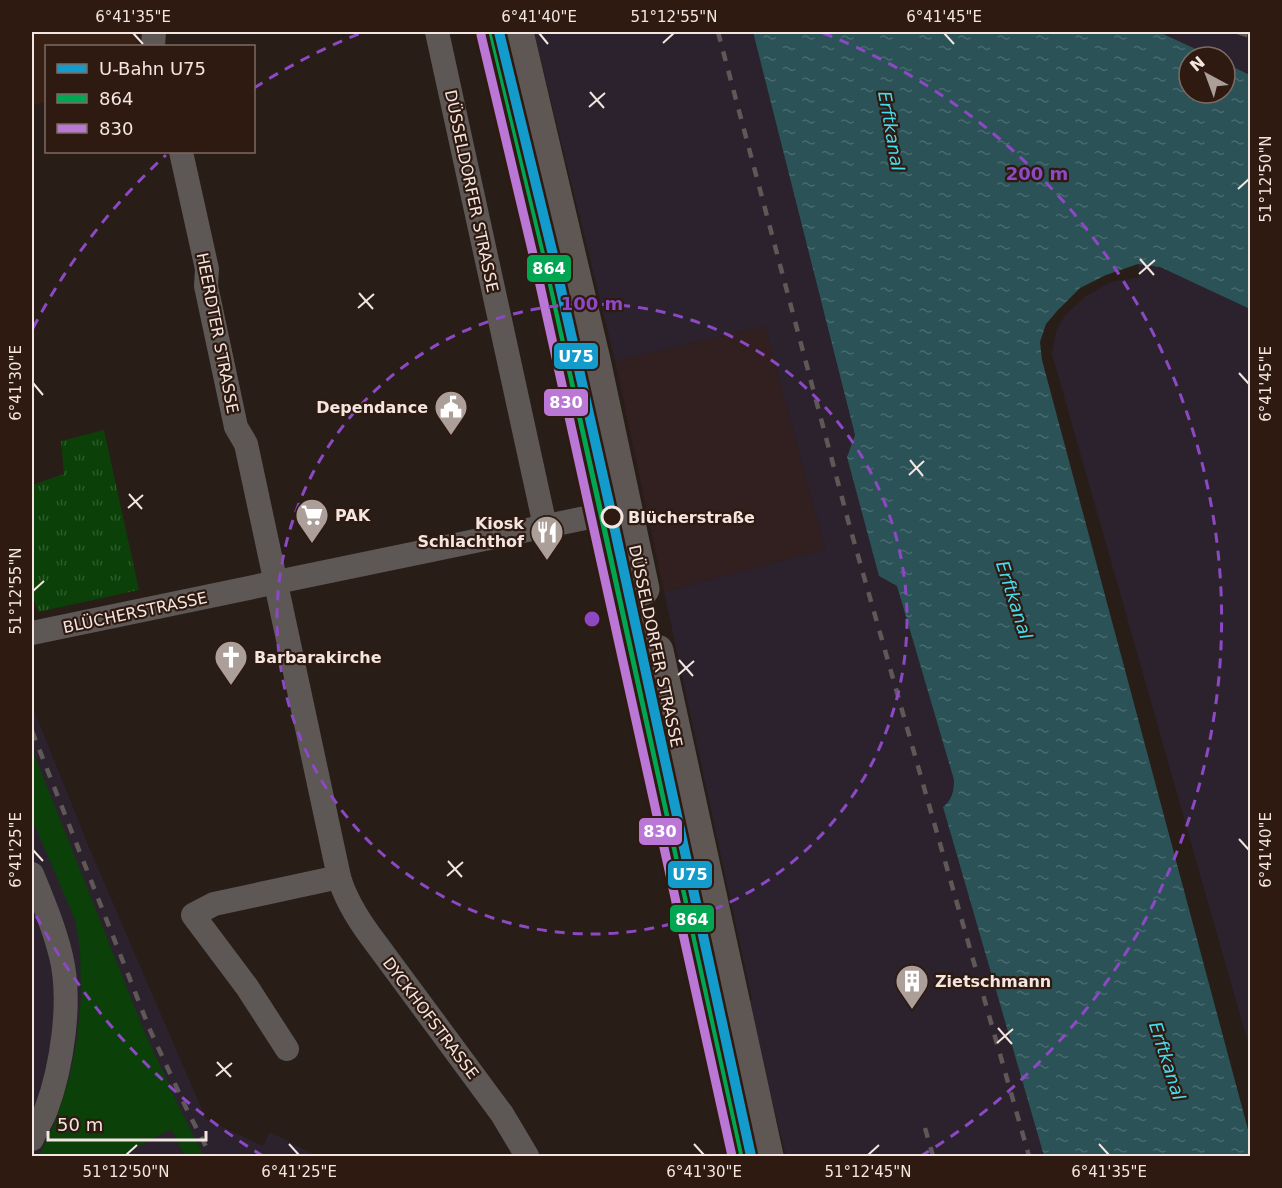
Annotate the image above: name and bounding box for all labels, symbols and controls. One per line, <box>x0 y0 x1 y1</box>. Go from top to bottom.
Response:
text: 6°41'35"E <box>95 8 171 26</box>
text: 6°41'40"E <box>501 8 577 26</box>
text: 51°12'55"N <box>630 8 718 26</box>
text: 6°41'45"E <box>906 8 982 26</box>
legend <box>45 45 255 153</box>
north arrow <box>1177 45 1237 105</box>
text: N <box>1186 52 1209 76</box>
text: U-Bahn U75 <box>99 58 206 79</box>
text: 864 <box>99 88 133 109</box>
street label: DÜSSELDORFER STRASSE <box>441 88 502 294</box>
water label: Erftkanal <box>874 89 909 173</box>
text: 830 <box>99 118 133 139</box>
text: 51°12'50"N <box>1257 135 1275 223</box>
text: 200 m <box>1006 163 1068 184</box>
street label: HEERDTER STRASSE <box>193 251 242 415</box>
line badge: 864 <box>526 254 572 283</box>
text: 864 <box>532 259 566 278</box>
text: 100 m <box>561 293 623 314</box>
line badge: U75 <box>553 342 599 370</box>
text: 6°41'30"E <box>7 345 25 421</box>
text: 6°41'45"E <box>1257 346 1275 422</box>
text: U75 <box>558 347 594 366</box>
line badge: 830 <box>543 388 589 417</box>
public building icon: Dependance <box>433 389 469 436</box>
text: 830 <box>549 393 583 412</box>
place label: Dependance <box>316 398 428 417</box>
supermarket icon: PAK <box>294 497 330 544</box>
place label: PAK <box>335 506 371 525</box>
marker: Blücherstraße <box>601 506 623 528</box>
place label: Blücherstraße <box>628 508 755 527</box>
place label: Kiosk Schlachthof <box>417 514 525 551</box>
restaurant icon: Kiosk Schlachthof <box>529 514 565 561</box>
street label: DÜSSELDORFER STRASSE <box>625 543 686 749</box>
text: 51°12'55"N <box>7 547 25 635</box>
water label: Erftkanal <box>992 558 1037 642</box>
street label: BLÜCHERSTRASSE <box>61 588 209 637</box>
centre of rings <box>582 609 602 629</box>
church icon: Barbarakirche <box>213 639 249 686</box>
place label: Barbarakirche <box>254 648 382 667</box>
text: 6°41'25"E <box>7 812 25 888</box>
text: 6°41'40"E <box>1257 812 1275 888</box>
line badge: 830 <box>638 817 683 846</box>
text: 830 <box>643 822 677 841</box>
line badge: U75 <box>667 860 713 889</box>
text: U75 <box>672 865 708 884</box>
line badge: 864 <box>669 904 715 933</box>
text: 864 <box>675 910 709 929</box>
street label: DYCKHOFSTRASSE <box>379 954 483 1083</box>
building icon: Zietschmann <box>894 963 930 1010</box>
place label: Zietschmann <box>935 972 1051 991</box>
water label: Erftkanal <box>1145 1019 1190 1103</box>
scale bar <box>48 1104 206 1142</box>
text: 50 m <box>57 1114 103 1135</box>
text: 51°12'50"N <box>82 1163 170 1181</box>
text: 6°41'25"E <box>261 1163 337 1181</box>
text: 6°41'30"E <box>666 1163 742 1181</box>
text: 51°12'45"N <box>824 1163 912 1181</box>
text: 6°41'35"E <box>1071 1163 1147 1181</box>

